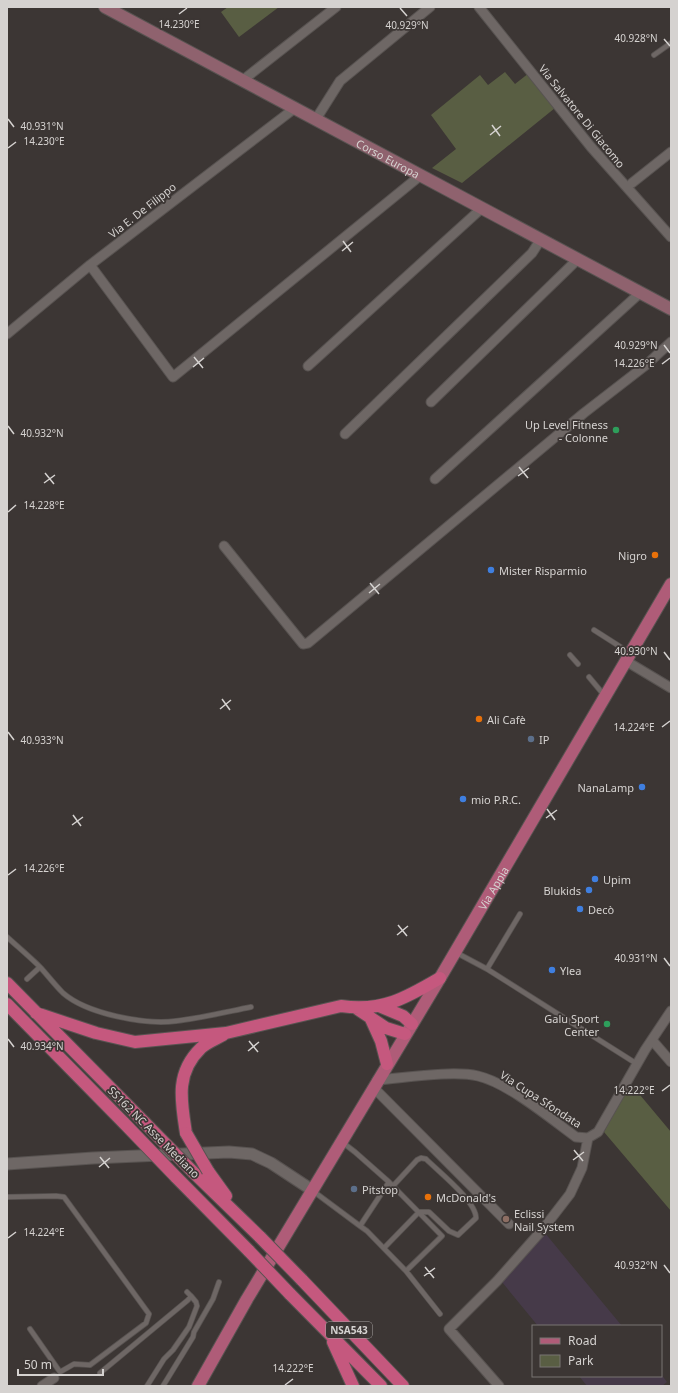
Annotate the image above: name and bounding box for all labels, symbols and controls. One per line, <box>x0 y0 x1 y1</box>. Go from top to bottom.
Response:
text: 14.230°E <box>158 17 200 31</box>
text: 40.929°N <box>385 18 429 32</box>
text: 40.928°N <box>614 31 658 45</box>
street label: Via Salvatore Di Giacomo <box>536 61 629 171</box>
text: 40.931°N <box>20 119 64 133</box>
text: 14.230°E <box>23 134 65 148</box>
street label: Corso Europa <box>354 135 423 181</box>
street label: Via E. De Filippo <box>105 179 179 241</box>
text: 40.929°N <box>614 338 658 352</box>
text: 14.226°E <box>613 356 655 370</box>
place label: Up Level Fitness - Colonne <box>525 417 608 445</box>
marker: Up Level Fitness - Colonne <box>611 425 621 435</box>
text: 40.932°N <box>20 426 64 440</box>
text: 14.228°E <box>23 498 65 512</box>
place label: Nigro <box>618 548 647 563</box>
marker: Nigro <box>650 550 660 560</box>
place label: Mister Risparmio <box>499 563 587 578</box>
marker: Mister Risparmio <box>486 565 496 575</box>
text: 40.930°N <box>614 644 658 658</box>
place label: Ali Cafè <box>487 712 526 727</box>
marker: Ali Cafè <box>474 714 484 724</box>
text: 14.224°E <box>613 720 655 734</box>
place label: IP <box>539 732 550 747</box>
text: 40.933°N <box>20 733 64 747</box>
marker: IP <box>526 734 536 744</box>
place label: NanaLamp <box>578 780 634 795</box>
marker: NanaLamp <box>637 782 647 792</box>
place label: mio P.R.C. <box>471 792 521 807</box>
marker: mio P.R.C. <box>458 794 468 804</box>
text: 14.226°E <box>23 861 65 875</box>
street label: Via Appia <box>474 863 512 912</box>
place label: Upim <box>603 872 631 887</box>
marker: Upim <box>590 874 600 884</box>
place label: Blukids <box>543 883 581 898</box>
marker: Blukids <box>584 885 594 895</box>
place label: Decò <box>588 902 615 917</box>
marker: Decò <box>575 904 585 914</box>
text: 40.931°N <box>614 951 658 965</box>
place label: Ylea <box>560 963 581 978</box>
marker: Ylea <box>547 965 557 975</box>
place label: Galu Sport Center <box>544 1011 599 1039</box>
marker: Galu Sport Center <box>602 1019 612 1029</box>
text: 40.934°N <box>20 1039 64 1053</box>
street label: Via Cupa Sfondata <box>497 1067 585 1131</box>
street label: SS162 NC Asse Mediano <box>105 1083 203 1181</box>
text: 14.222°E <box>613 1083 655 1097</box>
place label: Pitstop <box>362 1182 398 1197</box>
marker: Pitstop <box>349 1184 359 1194</box>
place label: McDonald's <box>436 1190 496 1205</box>
marker: McDonald's <box>423 1192 433 1202</box>
place label: Eclissi Nail System <box>514 1206 574 1234</box>
marker: Eclissi Nail System <box>501 1214 511 1224</box>
text: 14.224°E <box>23 1225 65 1239</box>
text: 40.932°N <box>614 1258 658 1272</box>
road number: NSA543 <box>326 1322 372 1338</box>
legend <box>532 1325 662 1377</box>
text: Road <box>568 1332 597 1349</box>
scale bar <box>18 1351 103 1377</box>
text: Park <box>568 1352 594 1369</box>
text: 50 m <box>24 1356 52 1373</box>
text: 14.222°E <box>272 1361 314 1375</box>

